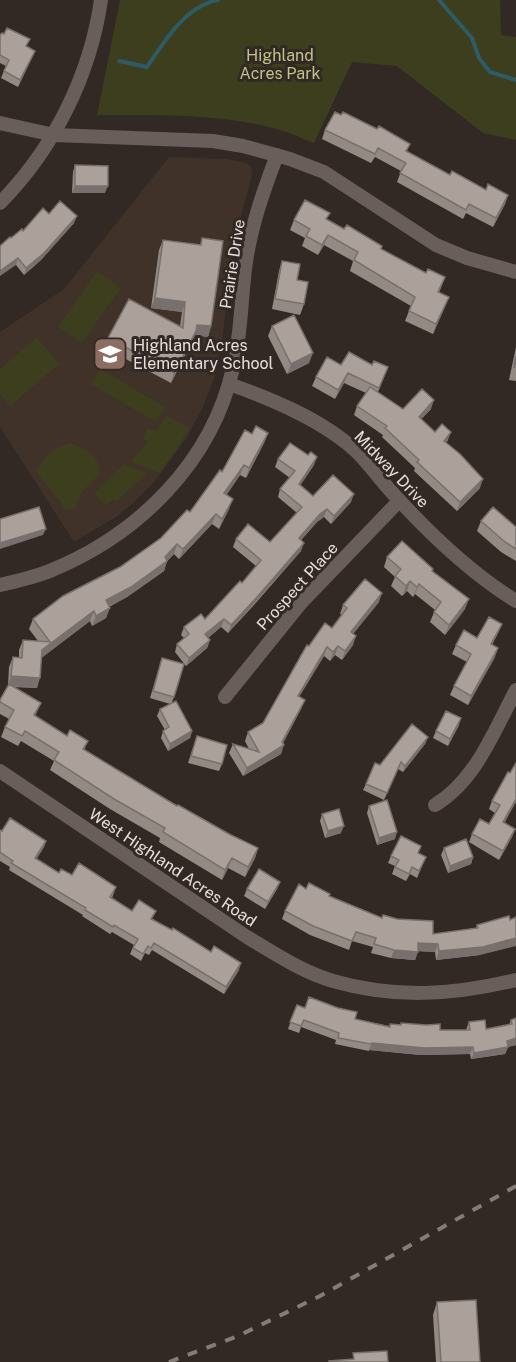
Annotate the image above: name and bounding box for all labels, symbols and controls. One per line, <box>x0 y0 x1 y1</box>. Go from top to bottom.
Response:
park label: Highland Acres Park <box>240 46 320 83</box>
street label: Prairie Drive <box>216 218 249 310</box>
school or university icon: Highland Acres Elementary School <box>92 336 128 372</box>
place label: Highland Acres Elementary School <box>133 336 274 373</box>
street label: Midway Drive <box>350 427 433 512</box>
street label: Prospect Place <box>253 538 342 634</box>
street label: West Highland Acres Road <box>85 804 260 931</box>

